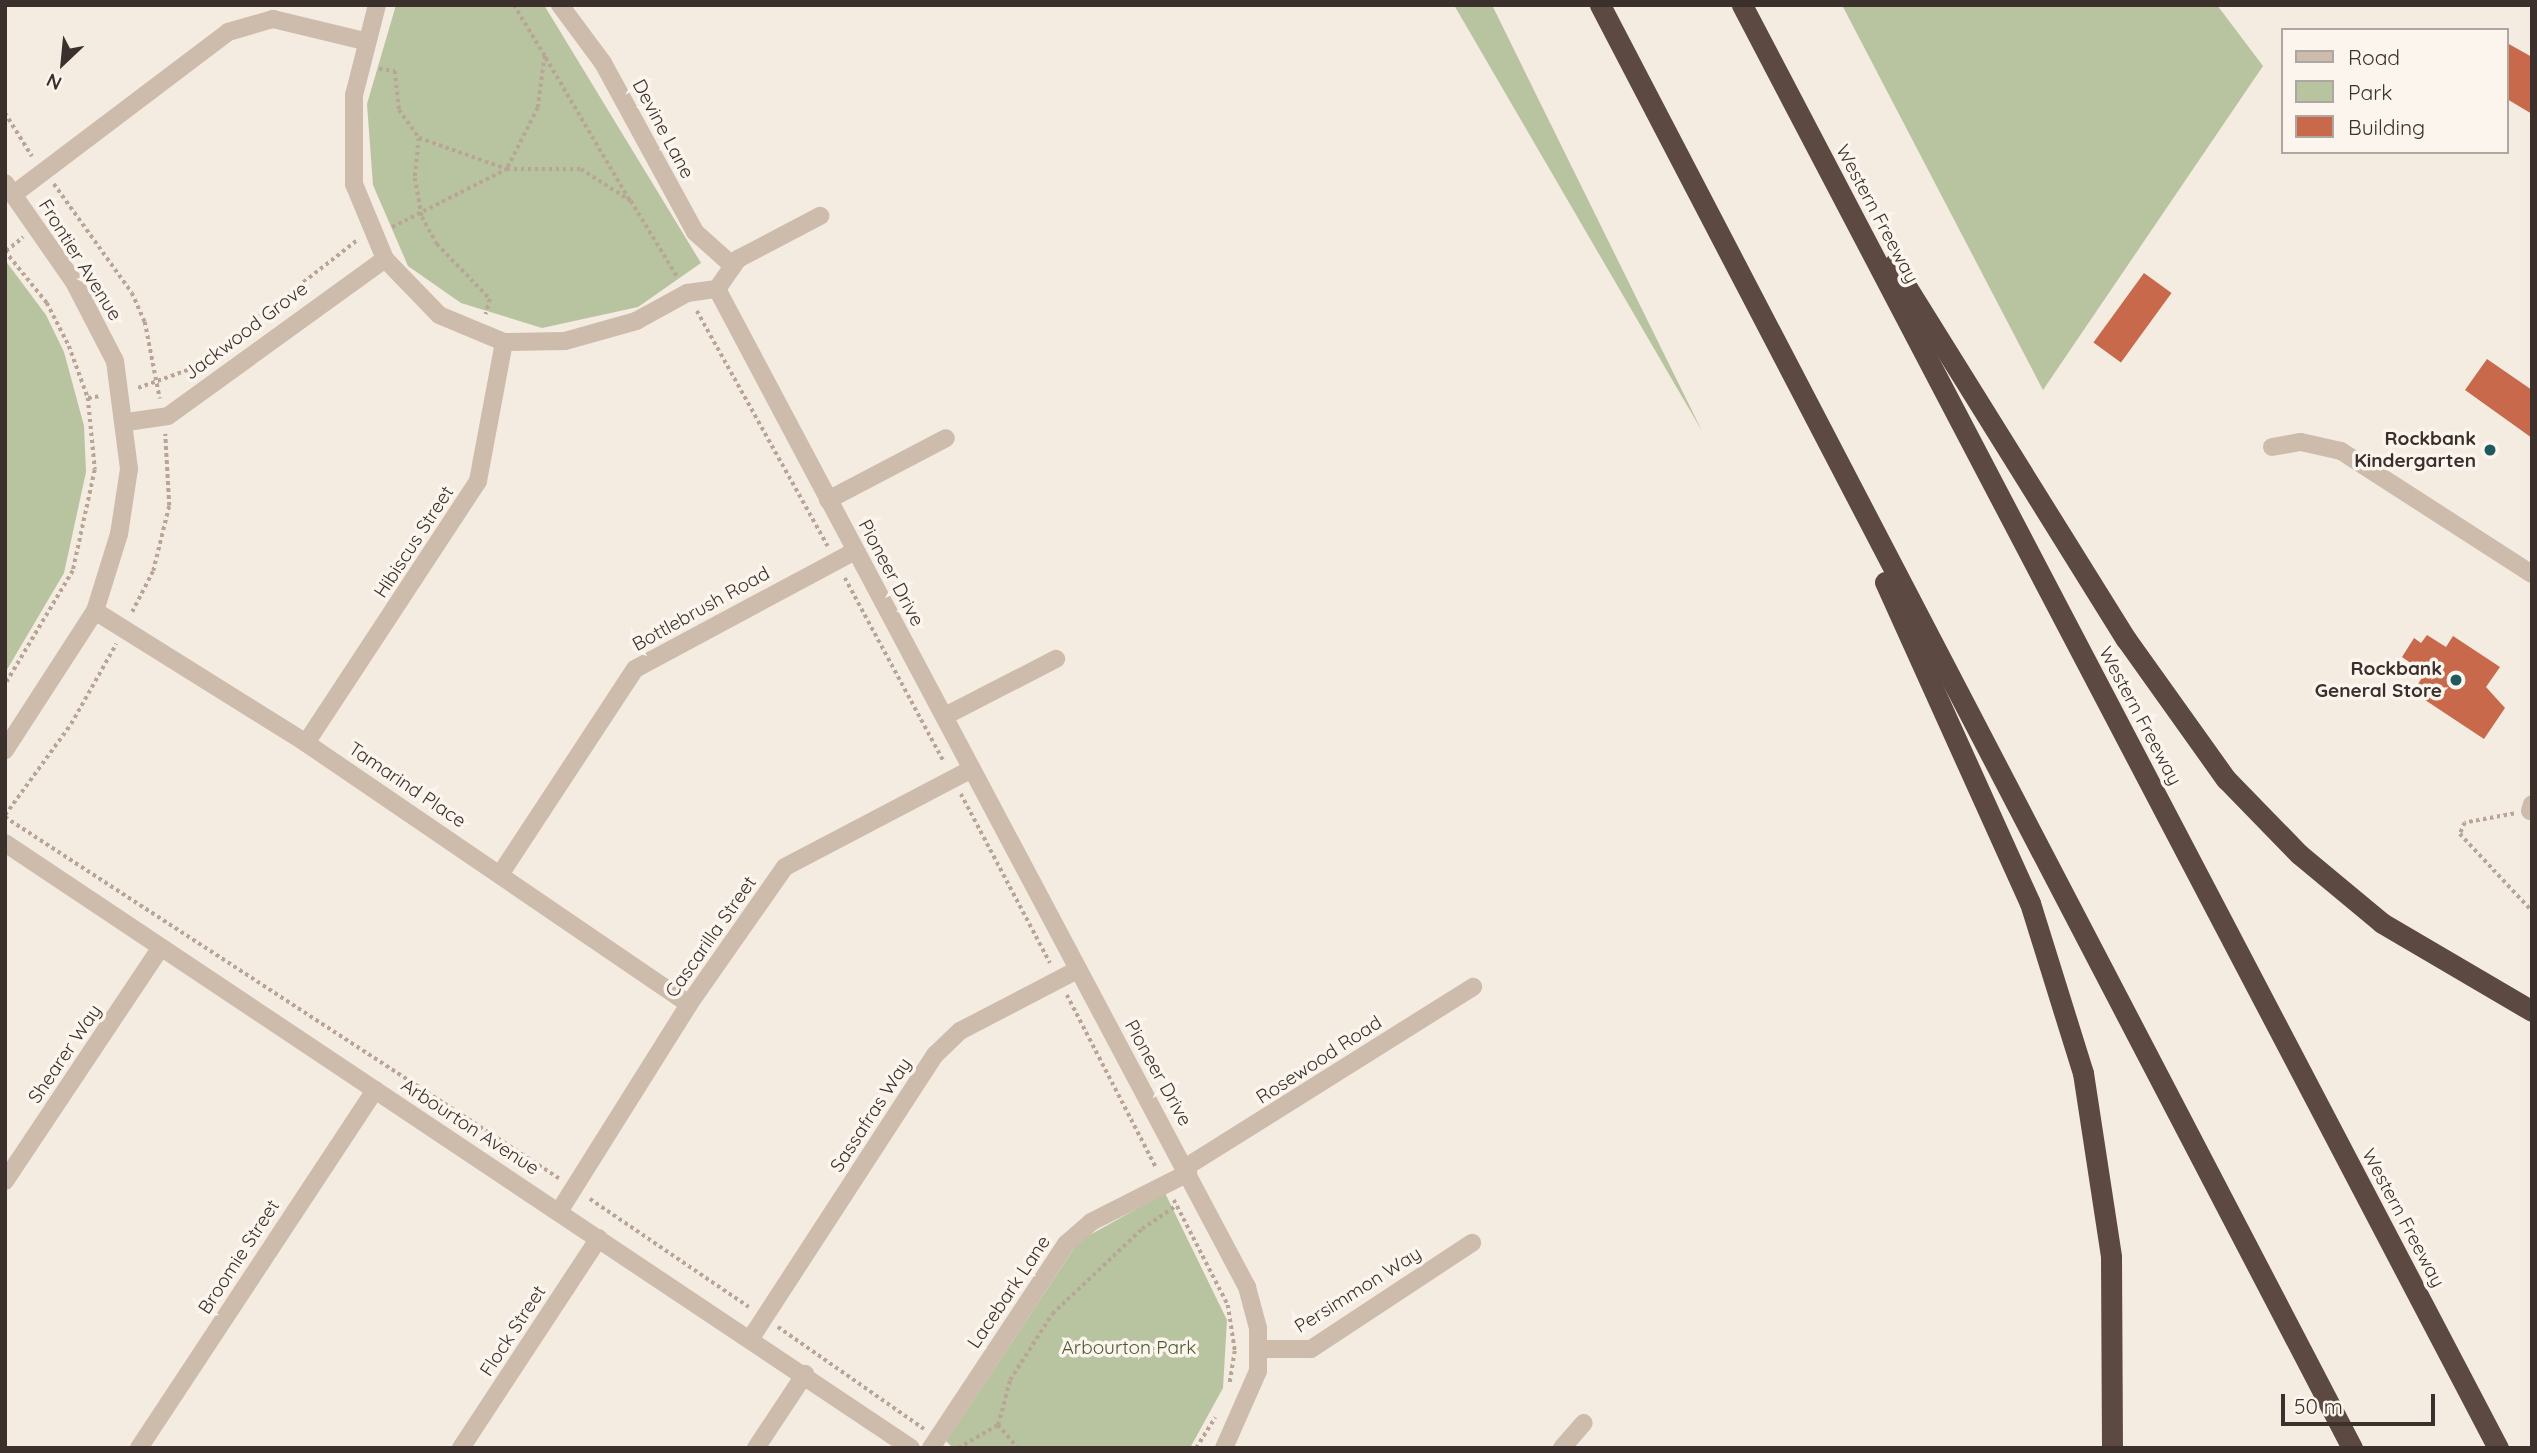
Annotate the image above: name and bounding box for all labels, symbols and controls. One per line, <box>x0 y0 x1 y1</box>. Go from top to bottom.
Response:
north arrow <box>28 28 98 98</box>
legend <box>2282 28 2509 154</box>
text: Road <box>2348 44 2400 70</box>
text: N <box>42 68 65 96</box>
street label: Devine Lane <box>627 76 699 182</box>
text: Park <box>2348 79 2392 105</box>
text: Building <box>2348 114 2425 140</box>
street label: Western Freeway <box>1831 141 1923 287</box>
street label: Frontier Avenue <box>34 195 126 325</box>
street label: Jackwood Grove <box>180 277 312 385</box>
place label: Rockbank Kindergarten <box>2354 428 2476 472</box>
marker: Rockbank Kindergarten <box>2482 442 2498 458</box>
street label: Hibiscus Street <box>369 482 459 602</box>
street label: Pioneer Drive <box>853 516 929 630</box>
street label: Bottlebrush Road <box>628 562 774 656</box>
street label: Western Freeway <box>2094 643 2186 789</box>
place label: Rockbank General Store <box>2315 658 2442 702</box>
marker: Rockbank General Store <box>2448 672 2464 688</box>
street label: Tamarind Place <box>344 737 470 833</box>
street label: Cascarilla Street <box>661 872 761 1002</box>
street label: Shearer Way <box>24 1000 106 1108</box>
street label: Rosewood Road <box>1252 1011 1386 1109</box>
street label: Pioneer Drive <box>1120 1016 1196 1130</box>
street label: Sassafras Way <box>826 1054 916 1176</box>
street label: Arbourton Avenue <box>397 1074 543 1180</box>
street label: Western Freeway <box>2357 1145 2449 1291</box>
street label: Broomie Street <box>194 1196 284 1318</box>
street label: Lacebark Lane <box>963 1231 1055 1353</box>
street label: Persimmon Way <box>1290 1242 1426 1338</box>
street label: Flock Street <box>475 1281 551 1381</box>
park label: Arbourton Park <box>1062 1337 1196 1359</box>
scale bar <box>2285 1380 2439 1424</box>
text: 50 m <box>2294 1393 2343 1419</box>

